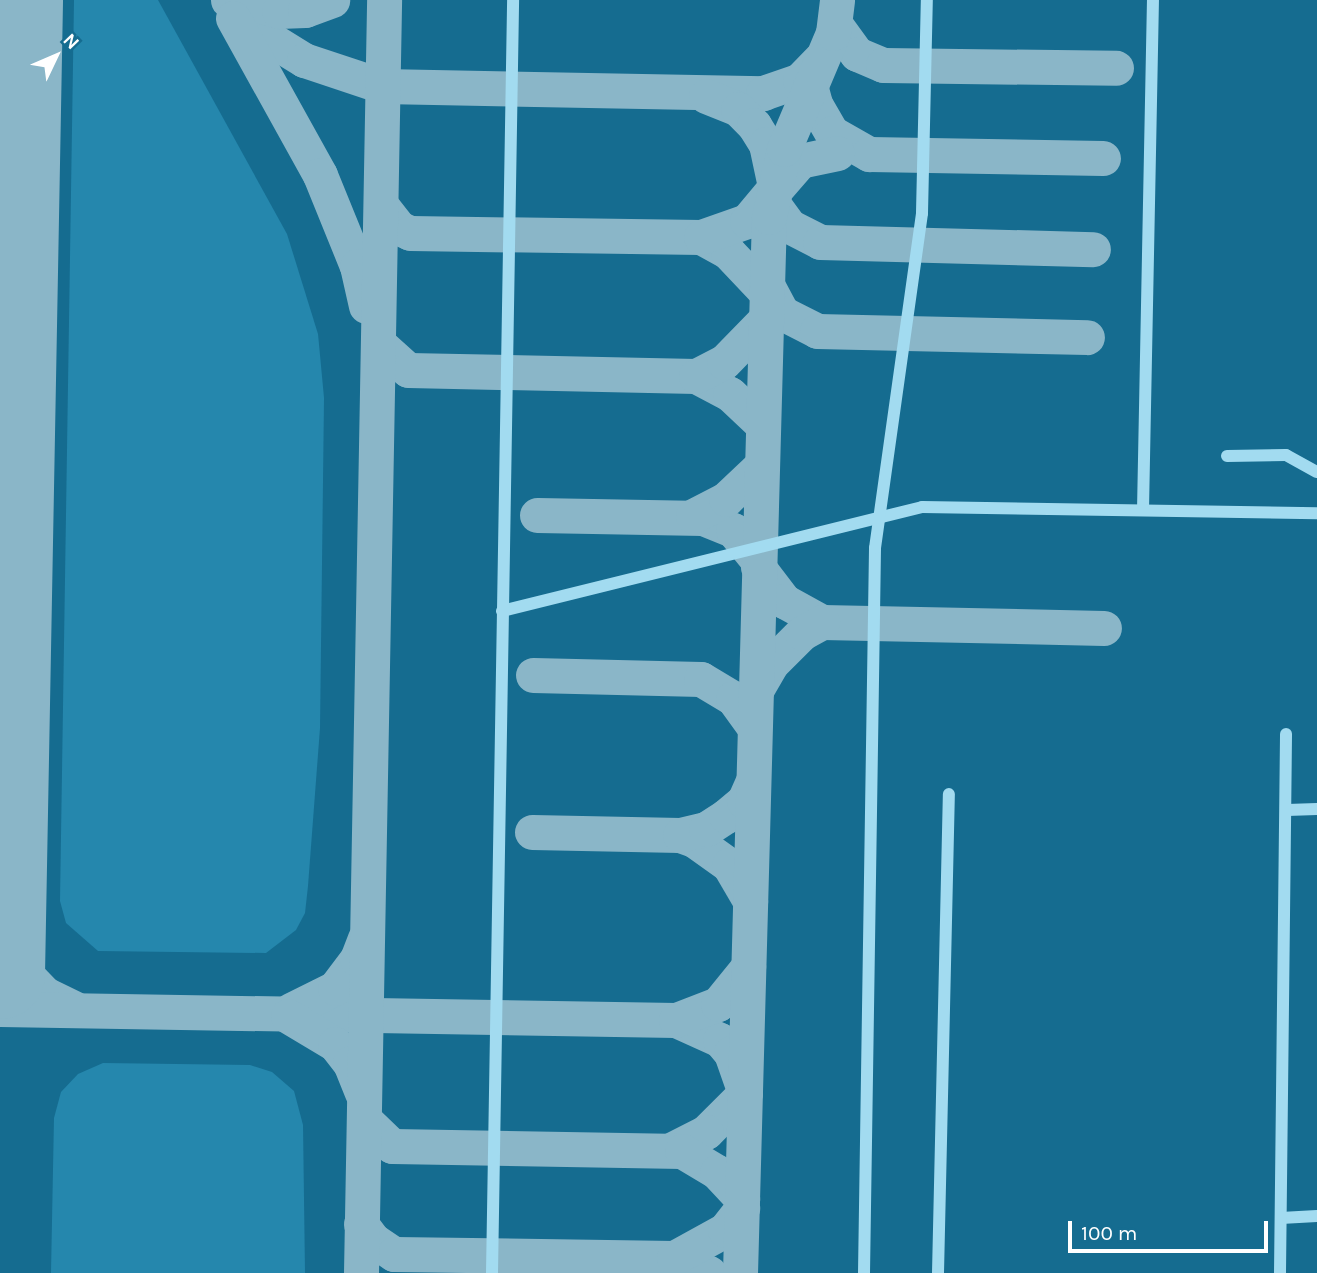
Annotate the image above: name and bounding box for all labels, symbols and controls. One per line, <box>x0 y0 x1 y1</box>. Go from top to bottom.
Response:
north arrow <box>21 21 91 91</box>
text: N <box>58 29 84 54</box>
scale bar <box>1072 1206 1272 1250</box>
text: 100 m <box>1081 1221 1138 1245</box>

